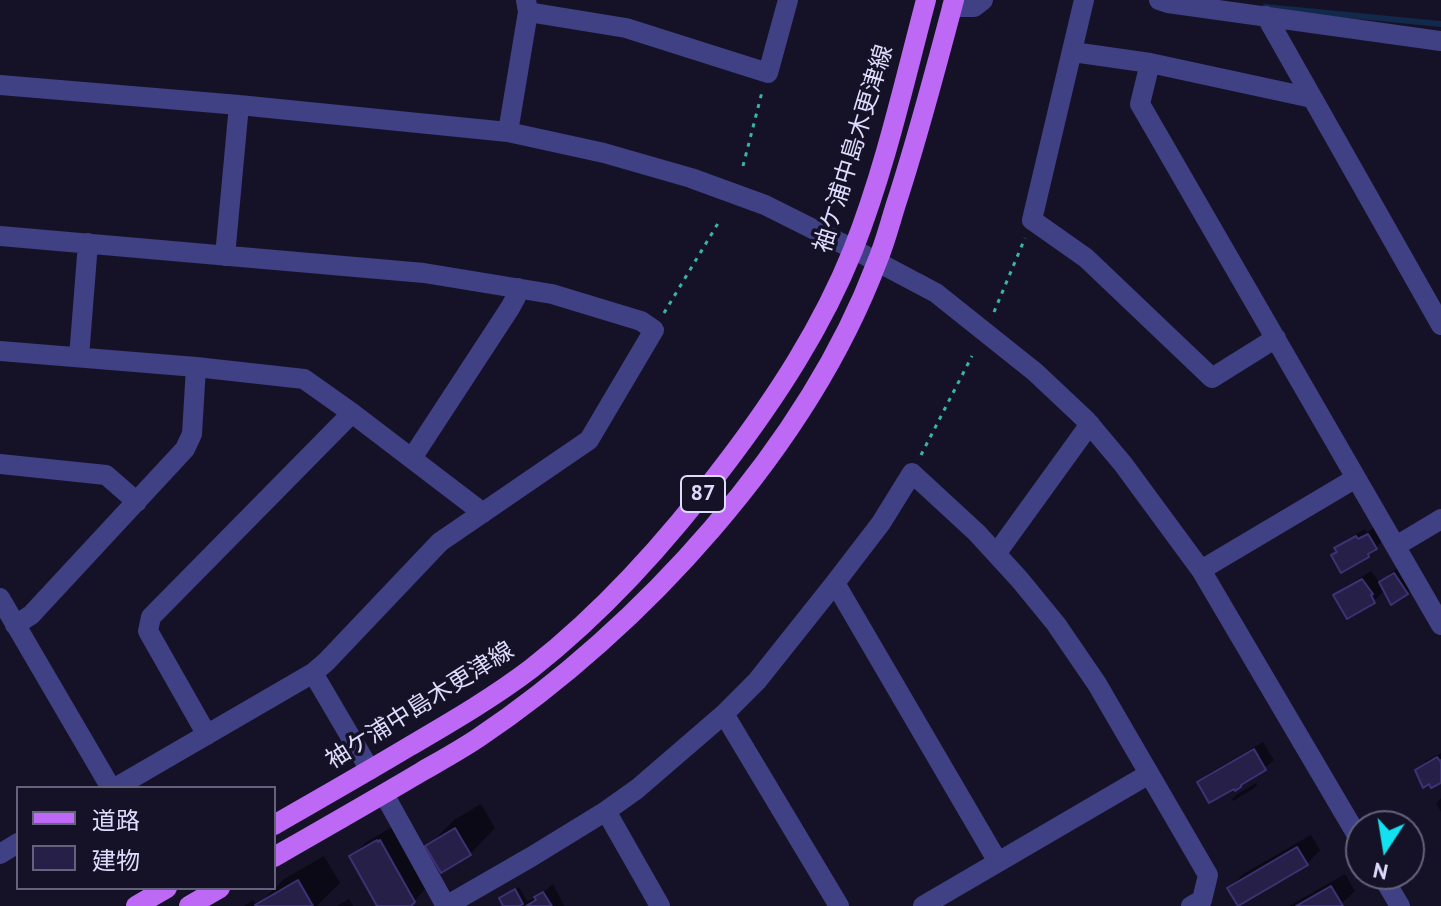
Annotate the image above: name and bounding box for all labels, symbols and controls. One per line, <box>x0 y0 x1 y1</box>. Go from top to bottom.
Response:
street label: 袖ケ浦中島木更津線 <box>809 42 899 256</box>
road number: 87 <box>681 476 725 512</box>
street label: 袖ケ浦中島木更津線 <box>321 637 519 775</box>
legend <box>16 786 276 890</box>
text: 道路 <box>92 805 140 836</box>
north arrow <box>1345 810 1425 890</box>
text: 建物 <box>92 845 140 876</box>
text: N <box>1370 856 1390 887</box>

